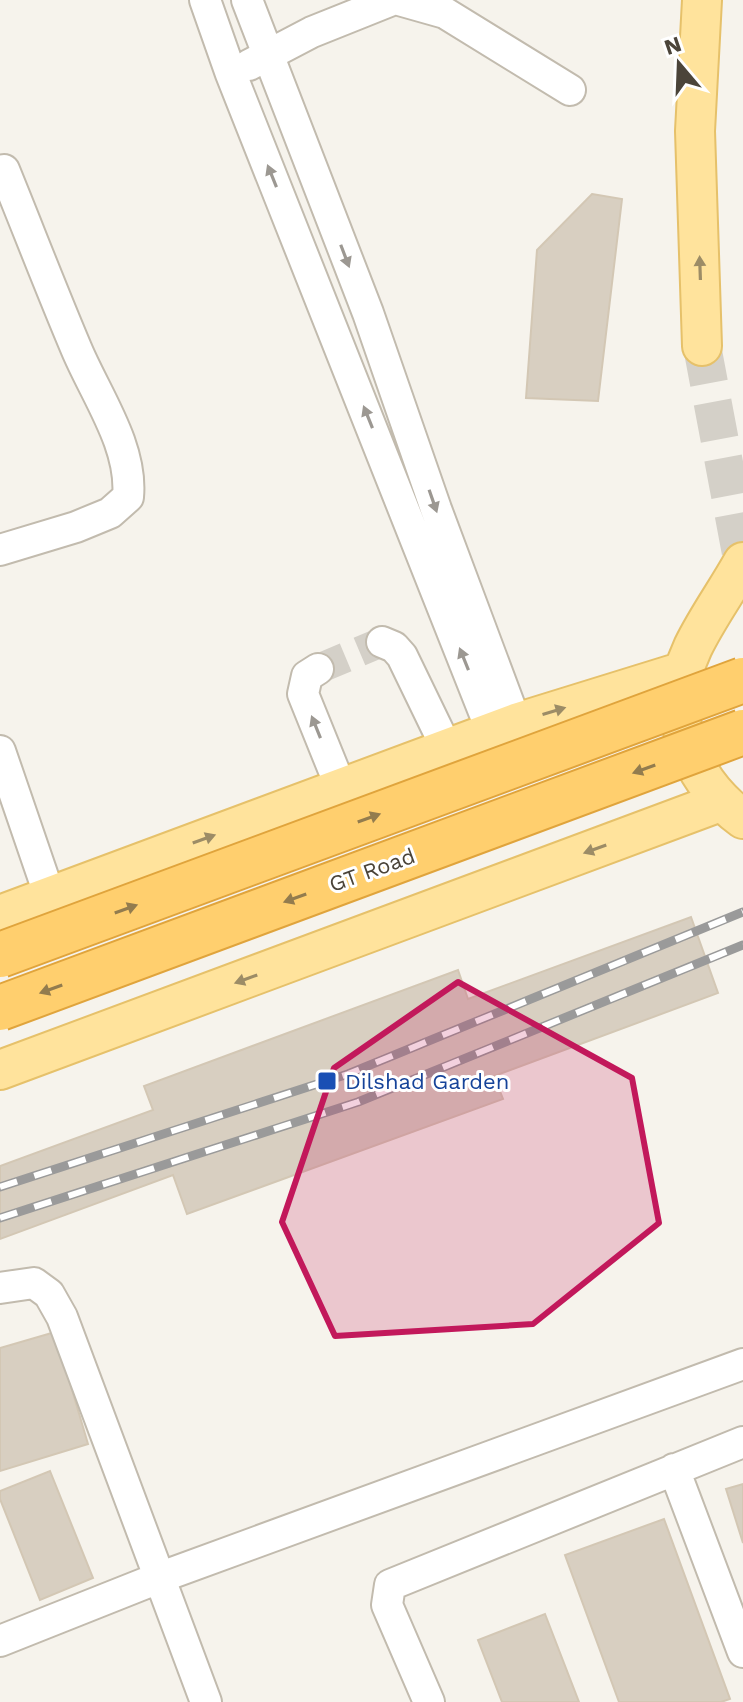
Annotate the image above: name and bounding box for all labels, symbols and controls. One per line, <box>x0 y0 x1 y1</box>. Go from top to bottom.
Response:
north arrow <box>639 24 719 104</box>
text: N <box>661 31 684 60</box>
one-way arrow <box>265 164 278 188</box>
one-way arrow <box>339 244 352 268</box>
one-way arrow <box>693 255 706 280</box>
one-way arrow <box>361 405 374 429</box>
one-way arrow <box>427 489 440 513</box>
one-way arrow <box>457 647 470 671</box>
one-way arrow <box>542 704 566 717</box>
one-way arrow <box>309 715 322 739</box>
one-way arrow <box>631 763 655 776</box>
one-way arrow <box>358 811 382 824</box>
one-way arrow <box>193 832 217 845</box>
street label: GT Road <box>326 843 418 897</box>
one-way arrow <box>583 843 607 856</box>
one-way arrow <box>283 892 307 905</box>
one-way arrow <box>114 902 138 915</box>
one-way arrow <box>234 973 258 986</box>
one-way arrow <box>39 983 63 996</box>
place label: Dilshad Garden <box>345 1069 509 1094</box>
marker: Dilshad Garden <box>316 1070 338 1092</box>

